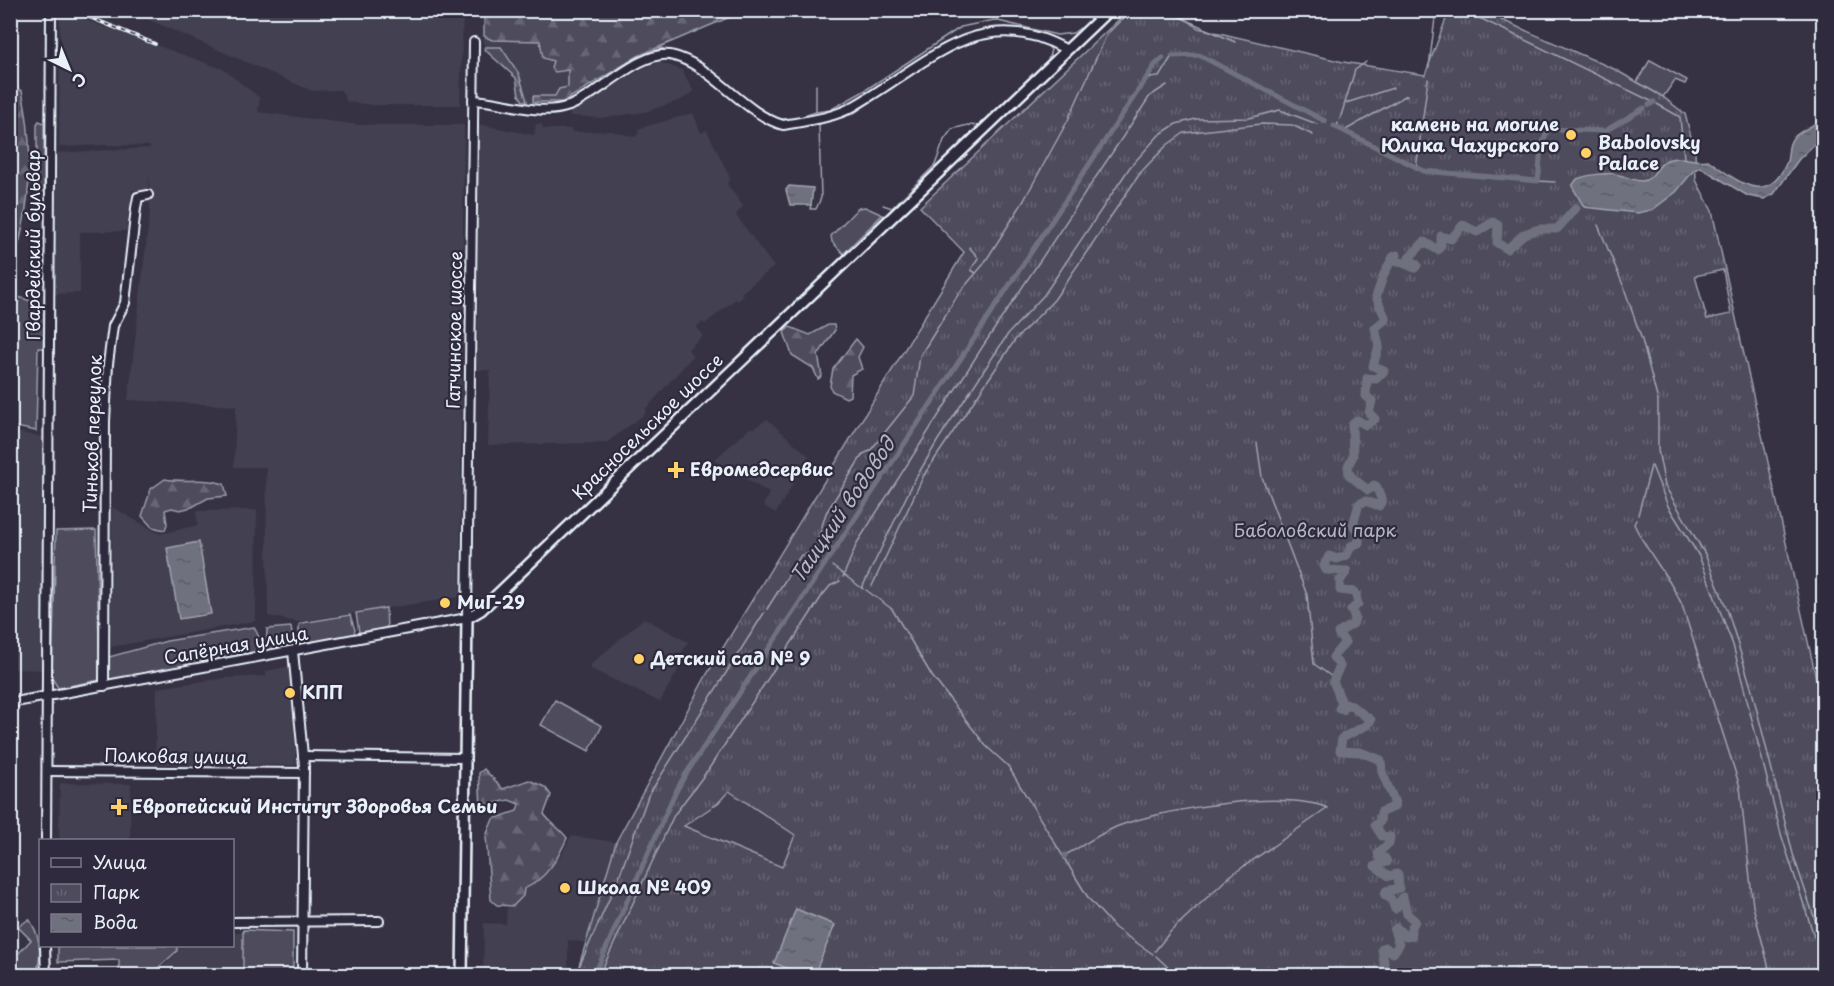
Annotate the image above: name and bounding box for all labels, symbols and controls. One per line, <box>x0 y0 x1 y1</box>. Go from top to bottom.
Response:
north arrow <box>39 39 99 99</box>
text: С <box>67 68 93 94</box>
place label: камень на могиле Юлика Чахурского <box>1381 110 1559 158</box>
marker: камень на могиле Юлика Чахурского <box>1564 128 1578 142</box>
place label: Babolovsky Palace <box>1598 128 1701 176</box>
marker: Babolovsky Palace <box>1579 146 1593 160</box>
street label: Гвардейский бульвар <box>19 150 46 340</box>
street label: Гатчинское шоссе <box>439 251 468 409</box>
street label: Красносельское шоссе <box>565 347 728 505</box>
street label: Тиньков переулок <box>75 354 108 513</box>
water label: Таицкий водовод <box>782 429 903 588</box>
place label: Евромедсервис <box>690 455 833 482</box>
marker: Евромедсервис <box>667 461 685 479</box>
park label: Баболовский парк <box>1234 516 1397 543</box>
place label: МиГ-29 <box>457 588 525 615</box>
marker: МиГ-29 <box>438 596 452 610</box>
street label: Сапёрная улица <box>162 618 310 670</box>
place label: Детский сад № 9 <box>650 644 810 671</box>
marker: Детский сад № 9 <box>632 652 646 666</box>
place label: КПП <box>302 678 343 705</box>
marker: КПП <box>283 686 297 700</box>
street label: Полковая улица <box>104 741 249 770</box>
place label: Европейский Институт Здоровья Семьи <box>132 792 498 819</box>
marker: Европейский Институт Здоровья Семьи <box>110 798 128 816</box>
legend <box>39 839 234 947</box>
text: Улица <box>93 848 147 875</box>
place label: Школа № 409 <box>577 873 711 900</box>
text: Парк <box>93 878 140 905</box>
marker: Школа № 409 <box>558 881 572 895</box>
text: Вода <box>93 908 138 935</box>

